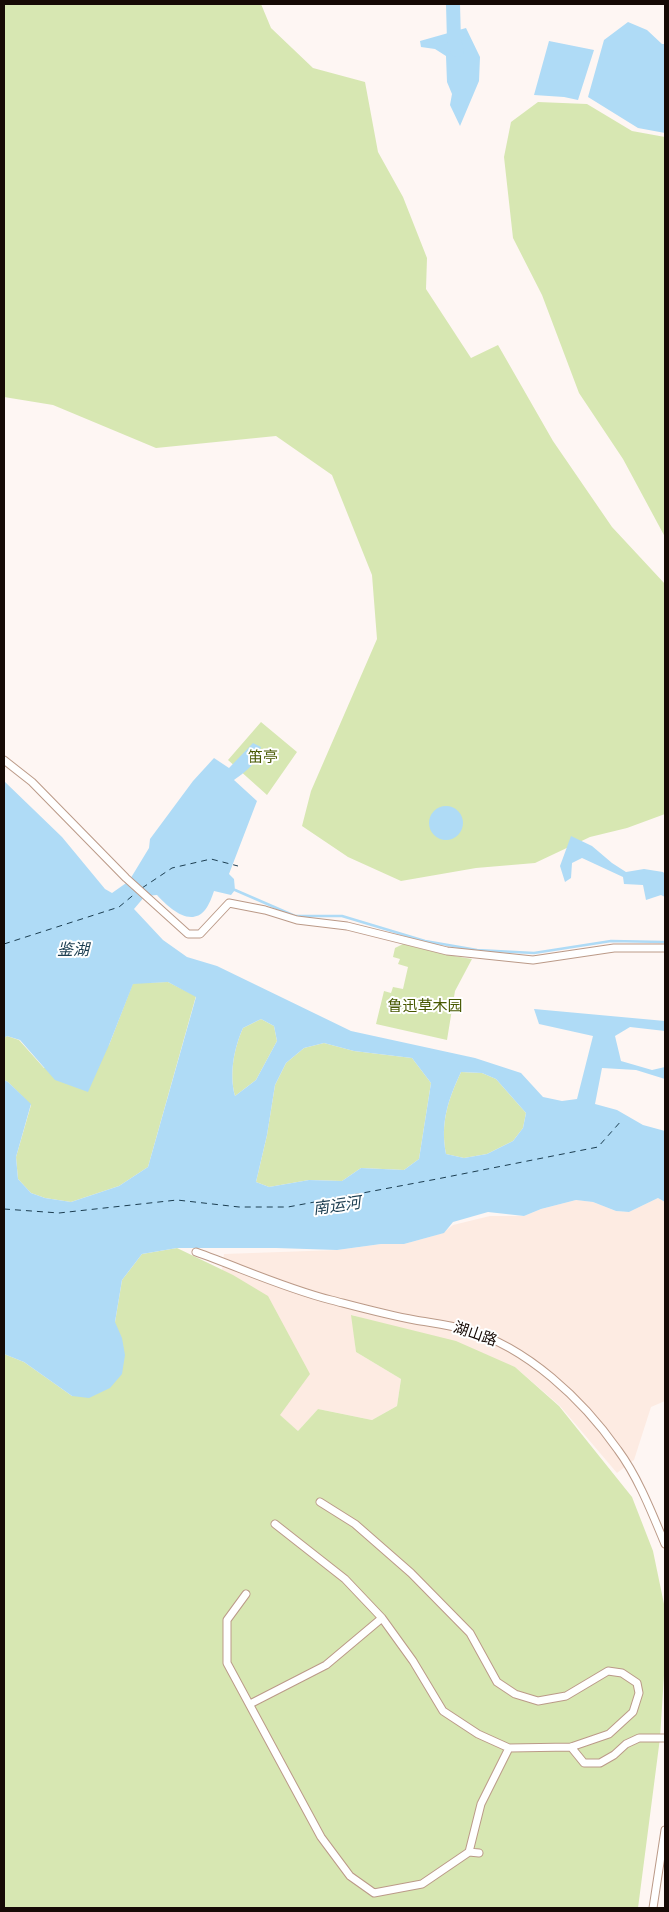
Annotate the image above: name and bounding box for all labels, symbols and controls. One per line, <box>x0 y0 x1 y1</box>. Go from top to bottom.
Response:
park label: 笛亭 <box>248 749 278 767</box>
water label: 鉴湖 <box>57 941 89 961</box>
park label: 鲁迅草木园 <box>388 998 462 1016</box>
water label: 南运河 <box>312 1194 362 1220</box>
street label: 湖山路 <box>451 1319 499 1351</box>

